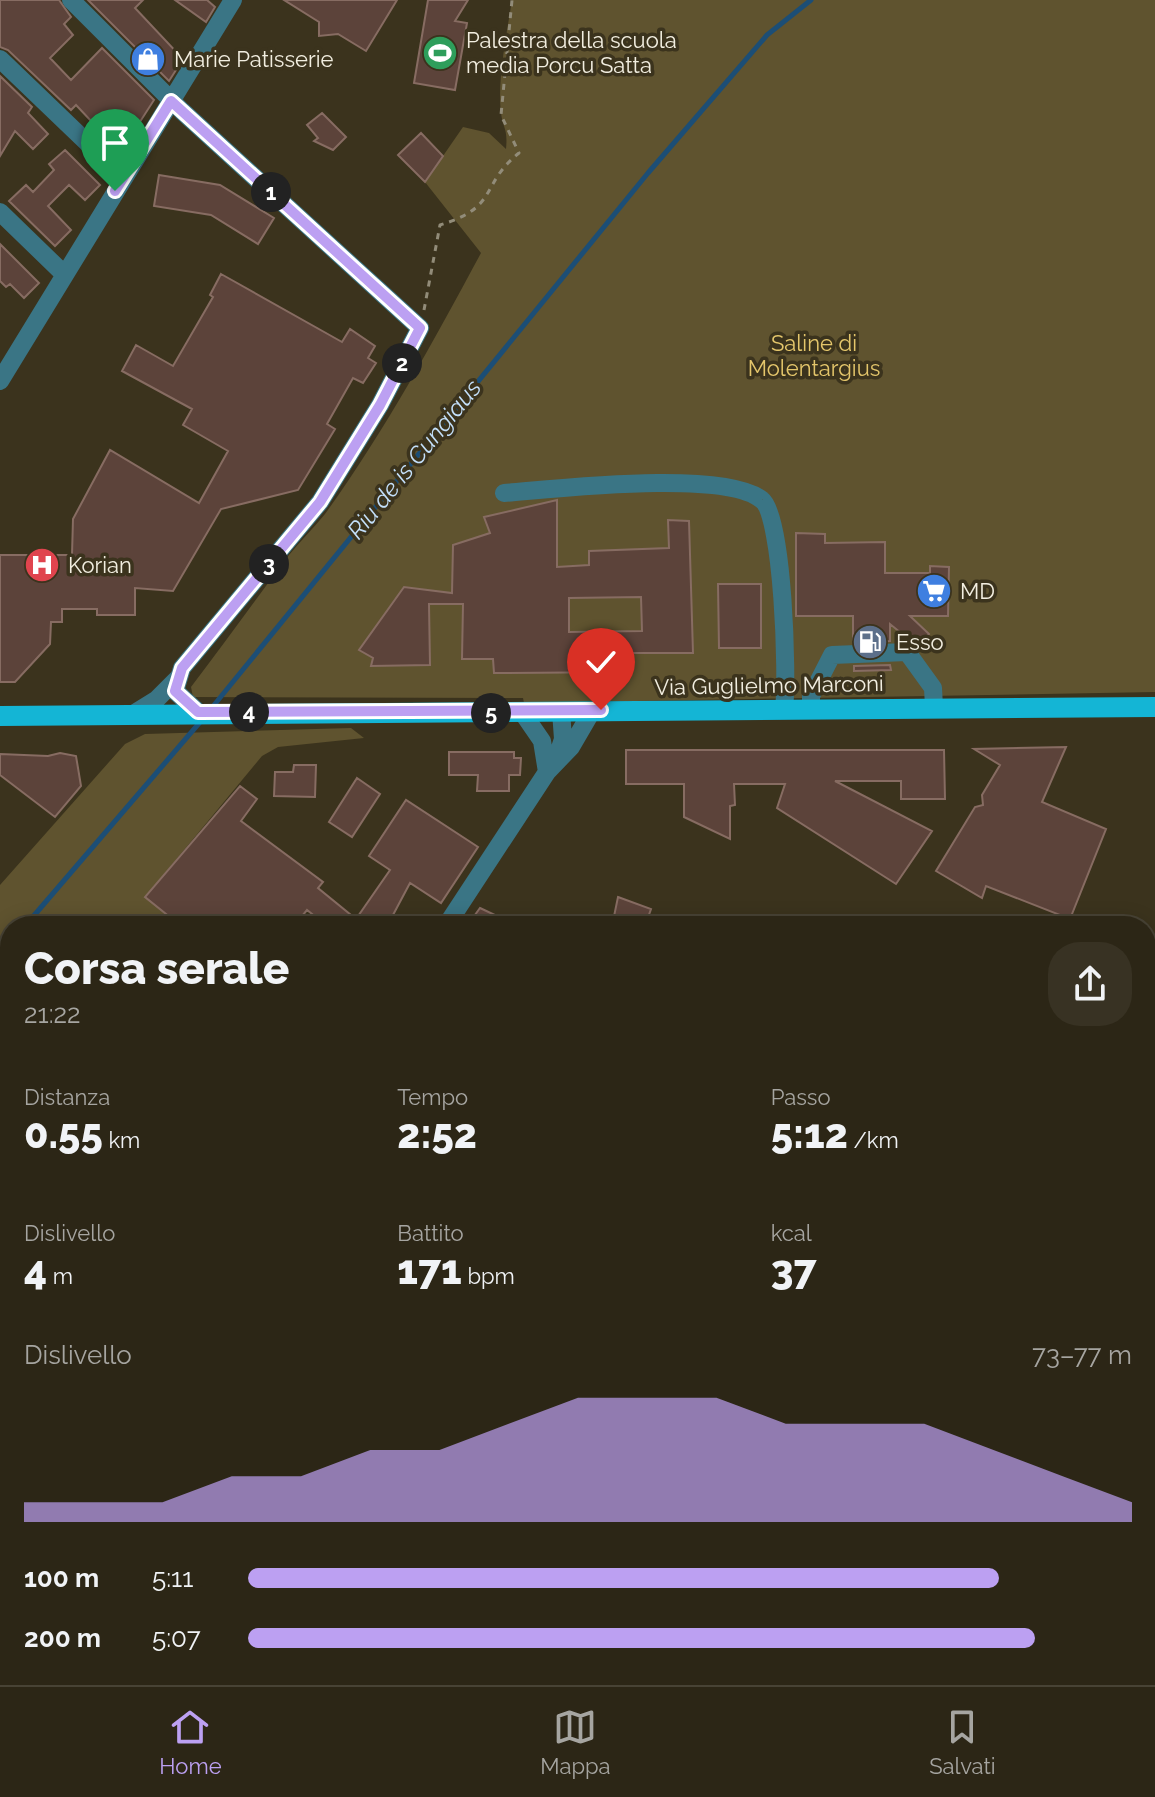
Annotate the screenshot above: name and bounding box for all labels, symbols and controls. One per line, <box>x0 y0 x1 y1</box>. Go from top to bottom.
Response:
place label: Palestra della scuola media Porcu Satta <box>466 27 677 78</box>
sports icon: Palestra della scuola media Porcu Satta <box>421 34 459 72</box>
shop icon: Marie Patisserie <box>129 40 167 78</box>
place label: Marie Patisserie <box>174 46 334 72</box>
pin <box>81 109 149 191</box>
icon: arrive <box>93 121 137 165</box>
pin: 1 <box>251 172 291 212</box>
text: 1 <box>266 179 276 205</box>
park label: Saline di Molentargius <box>748 330 880 381</box>
pin: 2 <box>382 343 422 383</box>
text: 2 <box>396 350 408 376</box>
water label: Riu de is Cungiaus <box>341 374 487 544</box>
pin: 3 <box>249 544 289 584</box>
hospital icon: Korian <box>23 546 61 584</box>
text: 3 <box>263 551 275 577</box>
place label: Korian <box>68 552 132 578</box>
supermarket icon: MD <box>915 572 953 610</box>
place label: MD <box>960 578 995 604</box>
fuel station icon: Esso <box>851 623 889 661</box>
pin <box>567 628 635 710</box>
place label: Esso <box>896 629 944 655</box>
icon: check <box>579 640 623 684</box>
street label: Via Guglielmo Marconi <box>654 670 884 700</box>
pin: 4 <box>229 692 269 732</box>
pin: 5 <box>471 693 511 733</box>
text: 4 <box>243 699 255 725</box>
text: 5 <box>485 700 497 726</box>
button: share <box>1048 942 1132 1026</box>
text: Corsa serale <box>24 943 289 994</box>
text: 21:22 <box>24 999 81 1029</box>
text: Distanza <box>24 1084 110 1110</box>
text: Tempo <box>397 1084 468 1110</box>
text: Passo <box>771 1084 831 1110</box>
text: 0.55 <box>24 1110 103 1157</box>
text: 2:52 <box>397 1110 477 1157</box>
text: 5:12 <box>771 1110 848 1157</box>
text: km <box>103 1127 140 1153</box>
text: /km <box>848 1127 899 1153</box>
text: Dislivello <box>24 1220 115 1246</box>
text: Battito <box>397 1220 464 1246</box>
text: kcal <box>771 1220 812 1246</box>
text: 4 <box>24 1246 47 1293</box>
text: 171 <box>397 1246 462 1293</box>
text: 37 <box>771 1246 816 1293</box>
text: m <box>47 1263 73 1289</box>
text: bpm <box>462 1263 515 1289</box>
text: Dislivello <box>24 1340 132 1370</box>
text: 73–77 m <box>1032 1340 1132 1370</box>
text: 100 m <box>24 1563 99 1593</box>
text: 5:11 <box>152 1563 193 1593</box>
text: 200 m <box>24 1623 101 1653</box>
text: 5:07 <box>152 1623 201 1653</box>
tab: Home <box>159 1705 222 1779</box>
tab: Mappa <box>540 1705 611 1779</box>
tab: Salvati <box>929 1705 996 1779</box>

